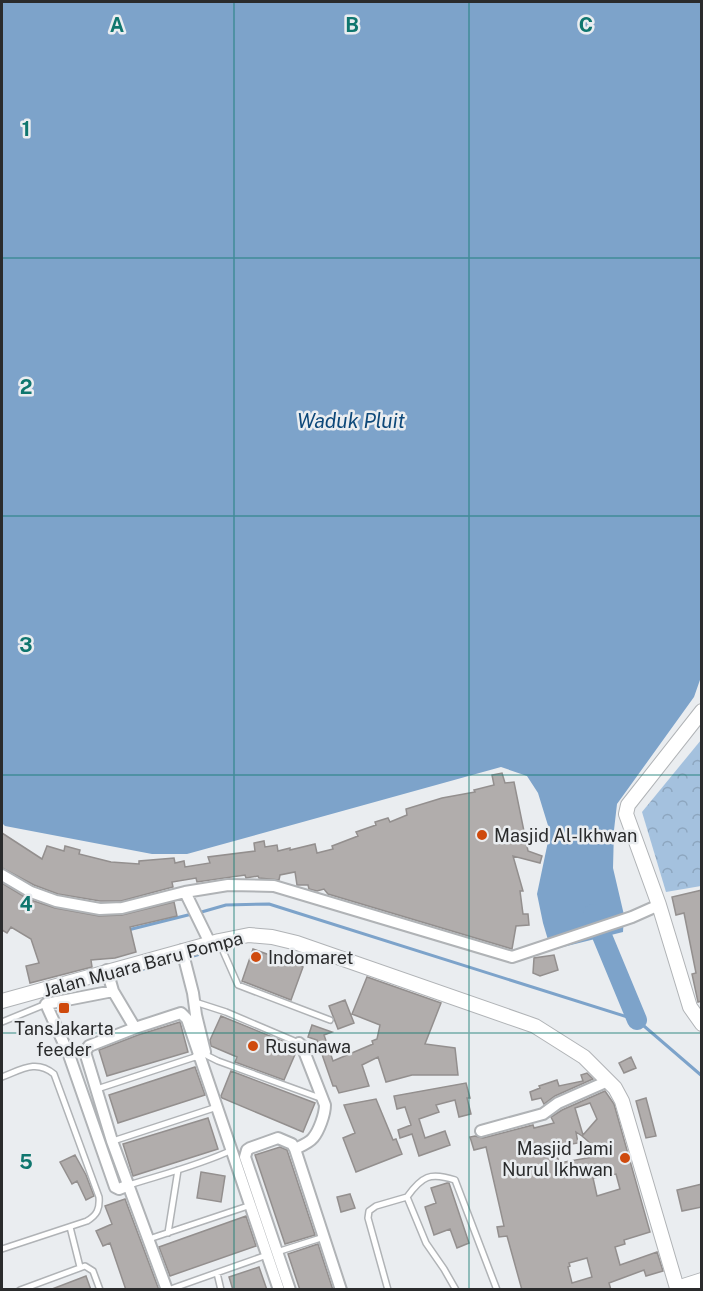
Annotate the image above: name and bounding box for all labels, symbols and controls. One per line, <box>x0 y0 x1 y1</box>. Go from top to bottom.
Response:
text: A <box>110 13 124 37</box>
text: B <box>345 13 359 37</box>
text: C <box>579 13 593 37</box>
text: 1 <box>22 117 30 141</box>
text: 2 <box>20 375 32 399</box>
water label: Waduk Pluit <box>297 409 406 433</box>
text: 3 <box>19 633 33 657</box>
place label: Masjid Al-Ikhwan <box>494 825 637 846</box>
marker: Masjid Al-Ikhwan <box>475 828 489 842</box>
text: 4 <box>19 892 33 916</box>
street label: Jalan Muara Baru Pompa <box>41 927 245 1001</box>
place label: Indomaret <box>268 947 354 968</box>
marker: Indomaret <box>249 950 263 964</box>
marker: TansJakarta feeder <box>57 1001 71 1015</box>
place label: TansJakarta feeder <box>14 1018 114 1060</box>
place label: Rusunawa <box>265 1036 351 1057</box>
marker: Rusunawa <box>246 1039 260 1053</box>
place label: Masjid Jami Nurul Ikhwan <box>502 1138 613 1180</box>
text: 5 <box>19 1150 33 1174</box>
marker: Masjid Jami Nurul Ikhwan <box>618 1151 632 1165</box>

